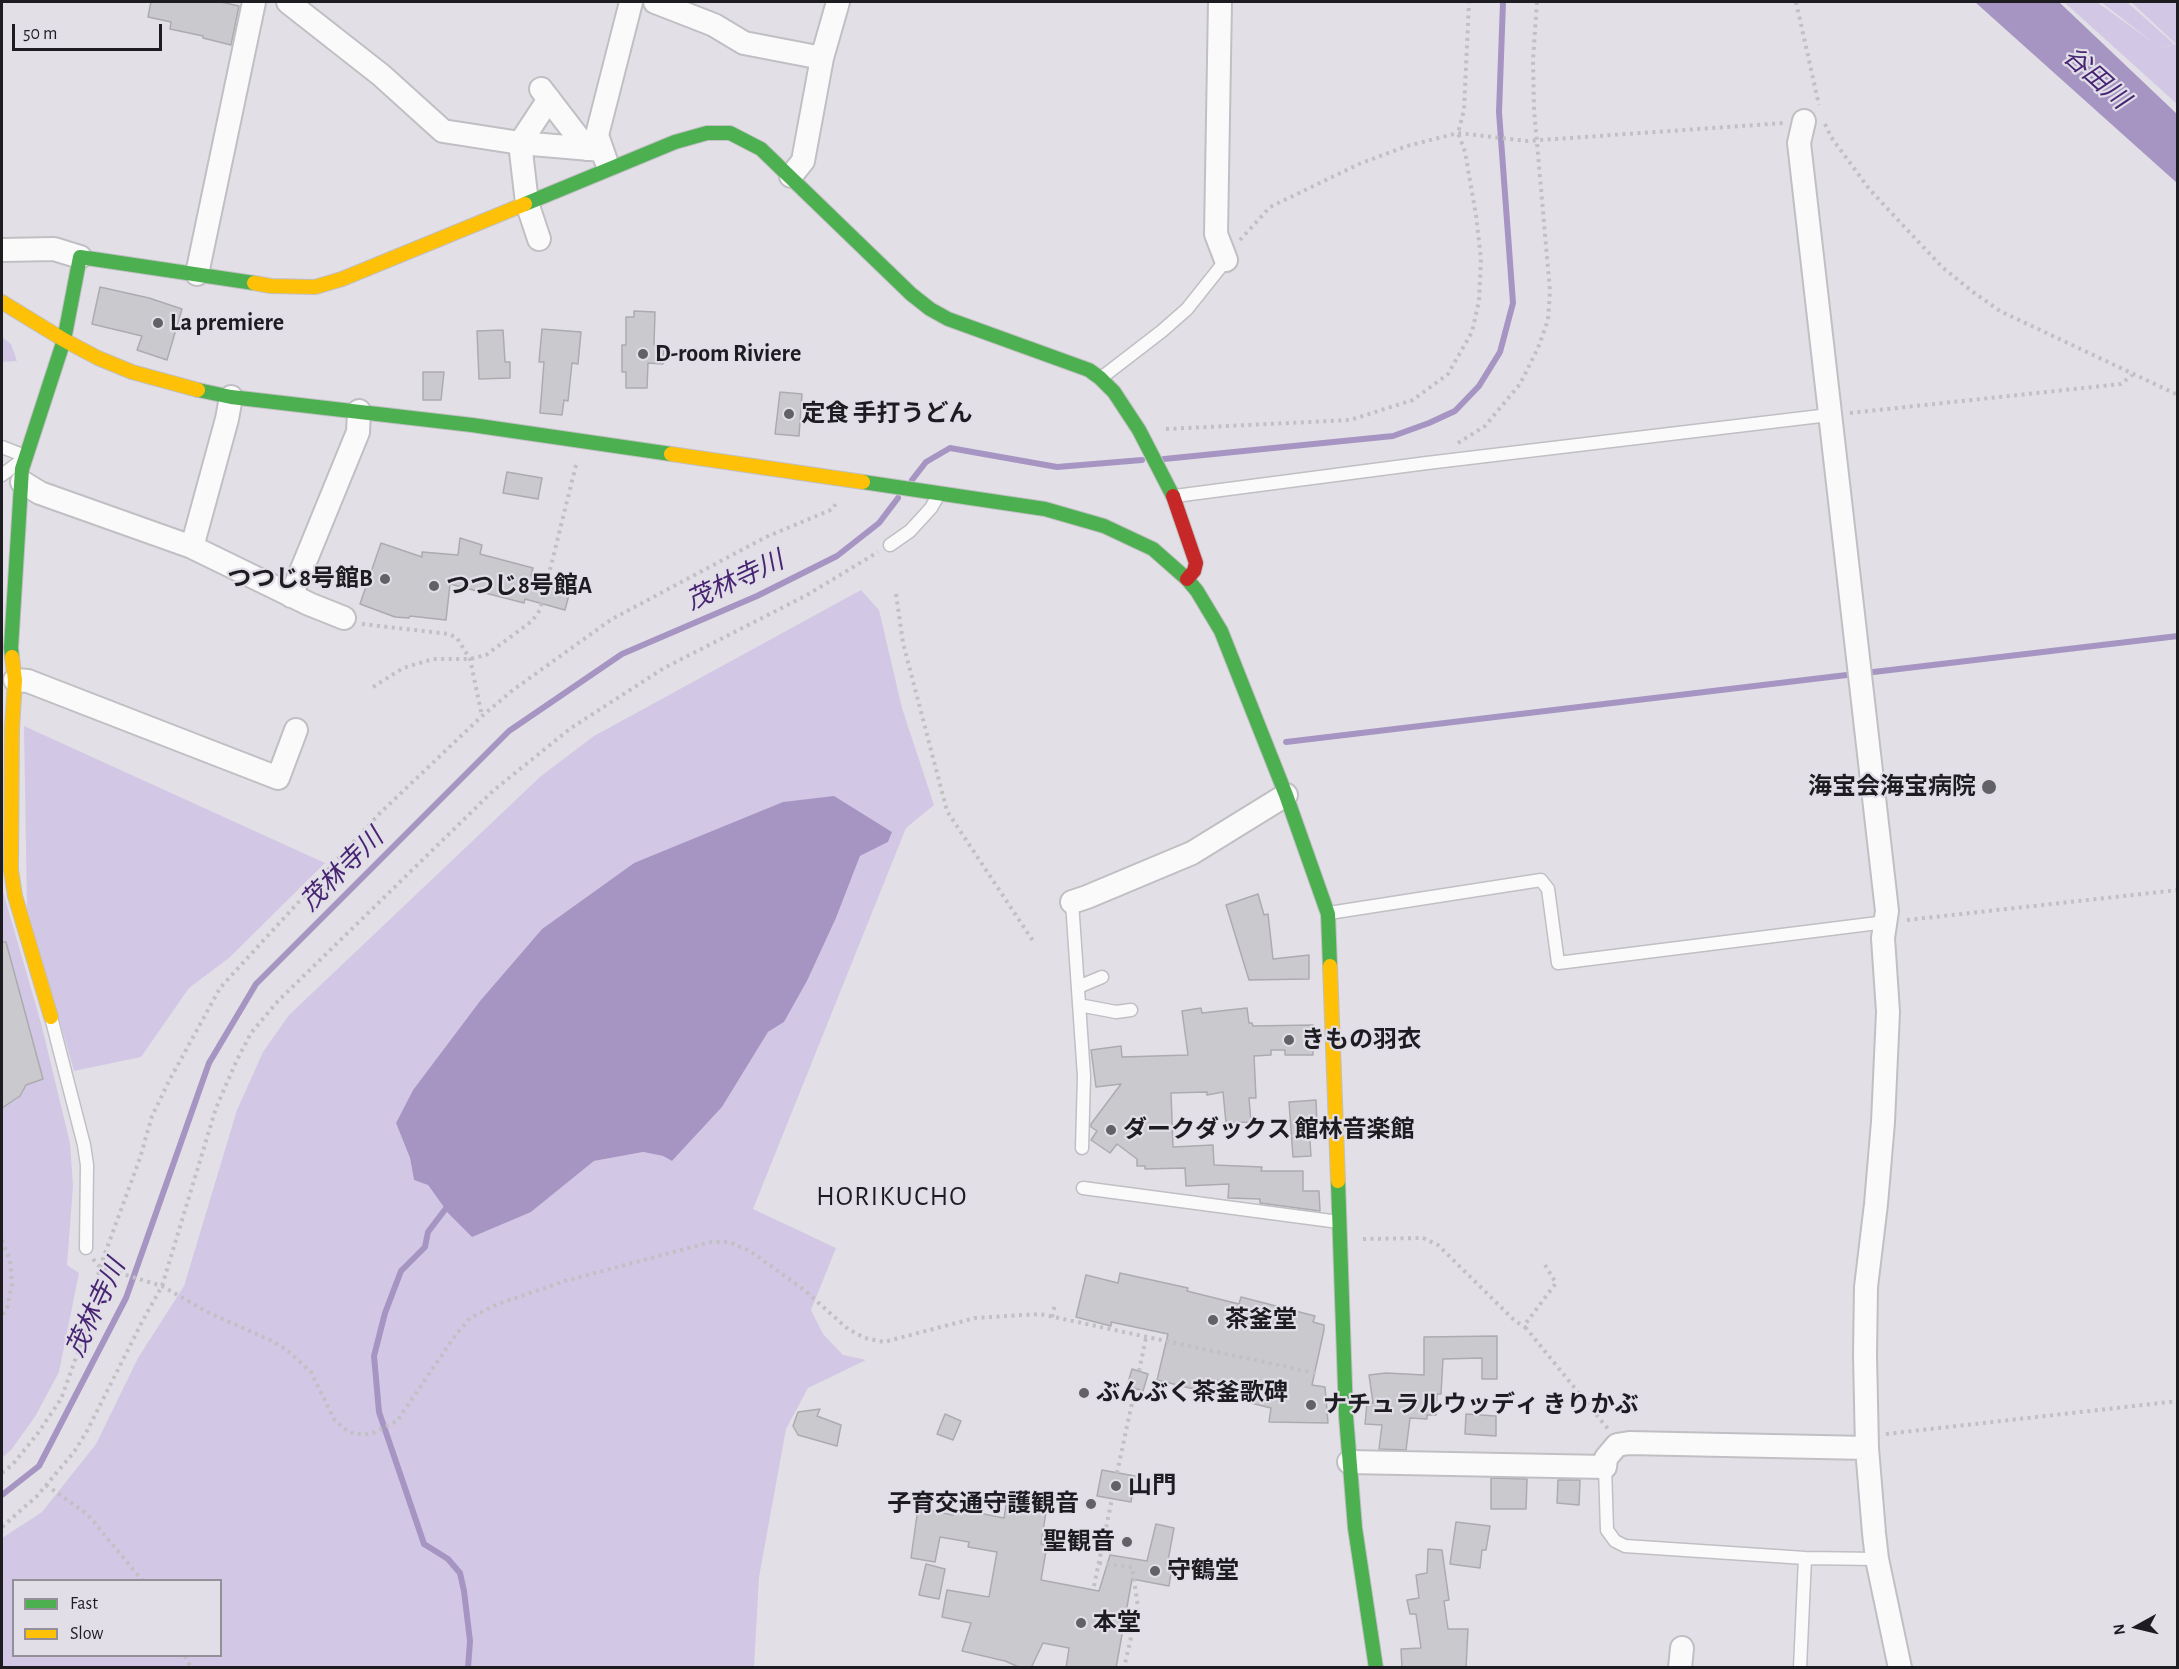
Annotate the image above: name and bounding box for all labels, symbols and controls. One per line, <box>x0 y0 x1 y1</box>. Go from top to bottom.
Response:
scale bar <box>15 12 165 50</box>
text: 50 m <box>23 25 57 43</box>
water label: 谷田川 <box>2057 40 2135 116</box>
place label: La premiere <box>170 309 284 337</box>
marker: La premiere <box>151 316 165 330</box>
place label: D-room Riviere <box>655 340 801 368</box>
marker: D-room Riviere <box>636 347 650 361</box>
place label: 定食 手打うどん <box>801 400 973 428</box>
marker: 定食 手打うどん <box>782 407 796 421</box>
water label: 茂林寺川 <box>681 545 789 617</box>
place label: つつじ8号館B <box>227 565 373 593</box>
marker: つつじ8号館B <box>378 572 392 586</box>
place label: つつじ8号館A <box>446 572 592 600</box>
marker: つつじ8号館A <box>427 579 441 593</box>
place label: 海宝会海宝病院 <box>1808 773 1976 801</box>
marker: 海宝会海宝病院 <box>1980 778 1998 796</box>
water label: 茂林寺川 <box>294 822 390 918</box>
place label: きもの羽衣 <box>1301 1026 1421 1054</box>
marker: きもの羽衣 <box>1282 1033 1296 1047</box>
place label: ダークダックス 館林音楽館 <box>1123 1116 1415 1144</box>
marker: ダークダックス 館林音楽館 <box>1104 1123 1118 1137</box>
district label: HORIKUCHO <box>816 1181 968 1213</box>
water label: 茂林寺川 <box>60 1254 132 1362</box>
place label: 茶釜堂 <box>1225 1306 1297 1334</box>
marker: 茶釜堂 <box>1206 1313 1220 1327</box>
place label: ぶんぶく茶釜歌碑 <box>1096 1379 1288 1407</box>
marker: ぶんぶく茶釜歌碑 <box>1077 1386 1091 1400</box>
place label: ナチュラルウッディ きりかぶ <box>1323 1391 1639 1419</box>
marker: ナチュラルウッディ きりかぶ <box>1304 1398 1318 1412</box>
place label: 山門 <box>1128 1472 1176 1500</box>
marker: 山門 <box>1109 1479 1123 1493</box>
place label: 子育交通守護観音 <box>887 1490 1079 1518</box>
marker: 子育交通守護観音 <box>1084 1497 1098 1511</box>
place label: 聖観音 <box>1043 1528 1115 1556</box>
marker: 聖観音 <box>1120 1535 1134 1549</box>
place label: 守鶴堂 <box>1167 1557 1239 1585</box>
marker: 守鶴堂 <box>1148 1564 1162 1578</box>
legend <box>12 1579 222 1657</box>
text: Fast <box>70 1595 98 1613</box>
north arrow <box>2107 1597 2167 1657</box>
place label: 本堂 <box>1093 1609 1141 1637</box>
marker: 本堂 <box>1074 1616 1088 1630</box>
text: N <box>2110 1623 2128 1636</box>
text: Slow <box>70 1625 103 1643</box>

